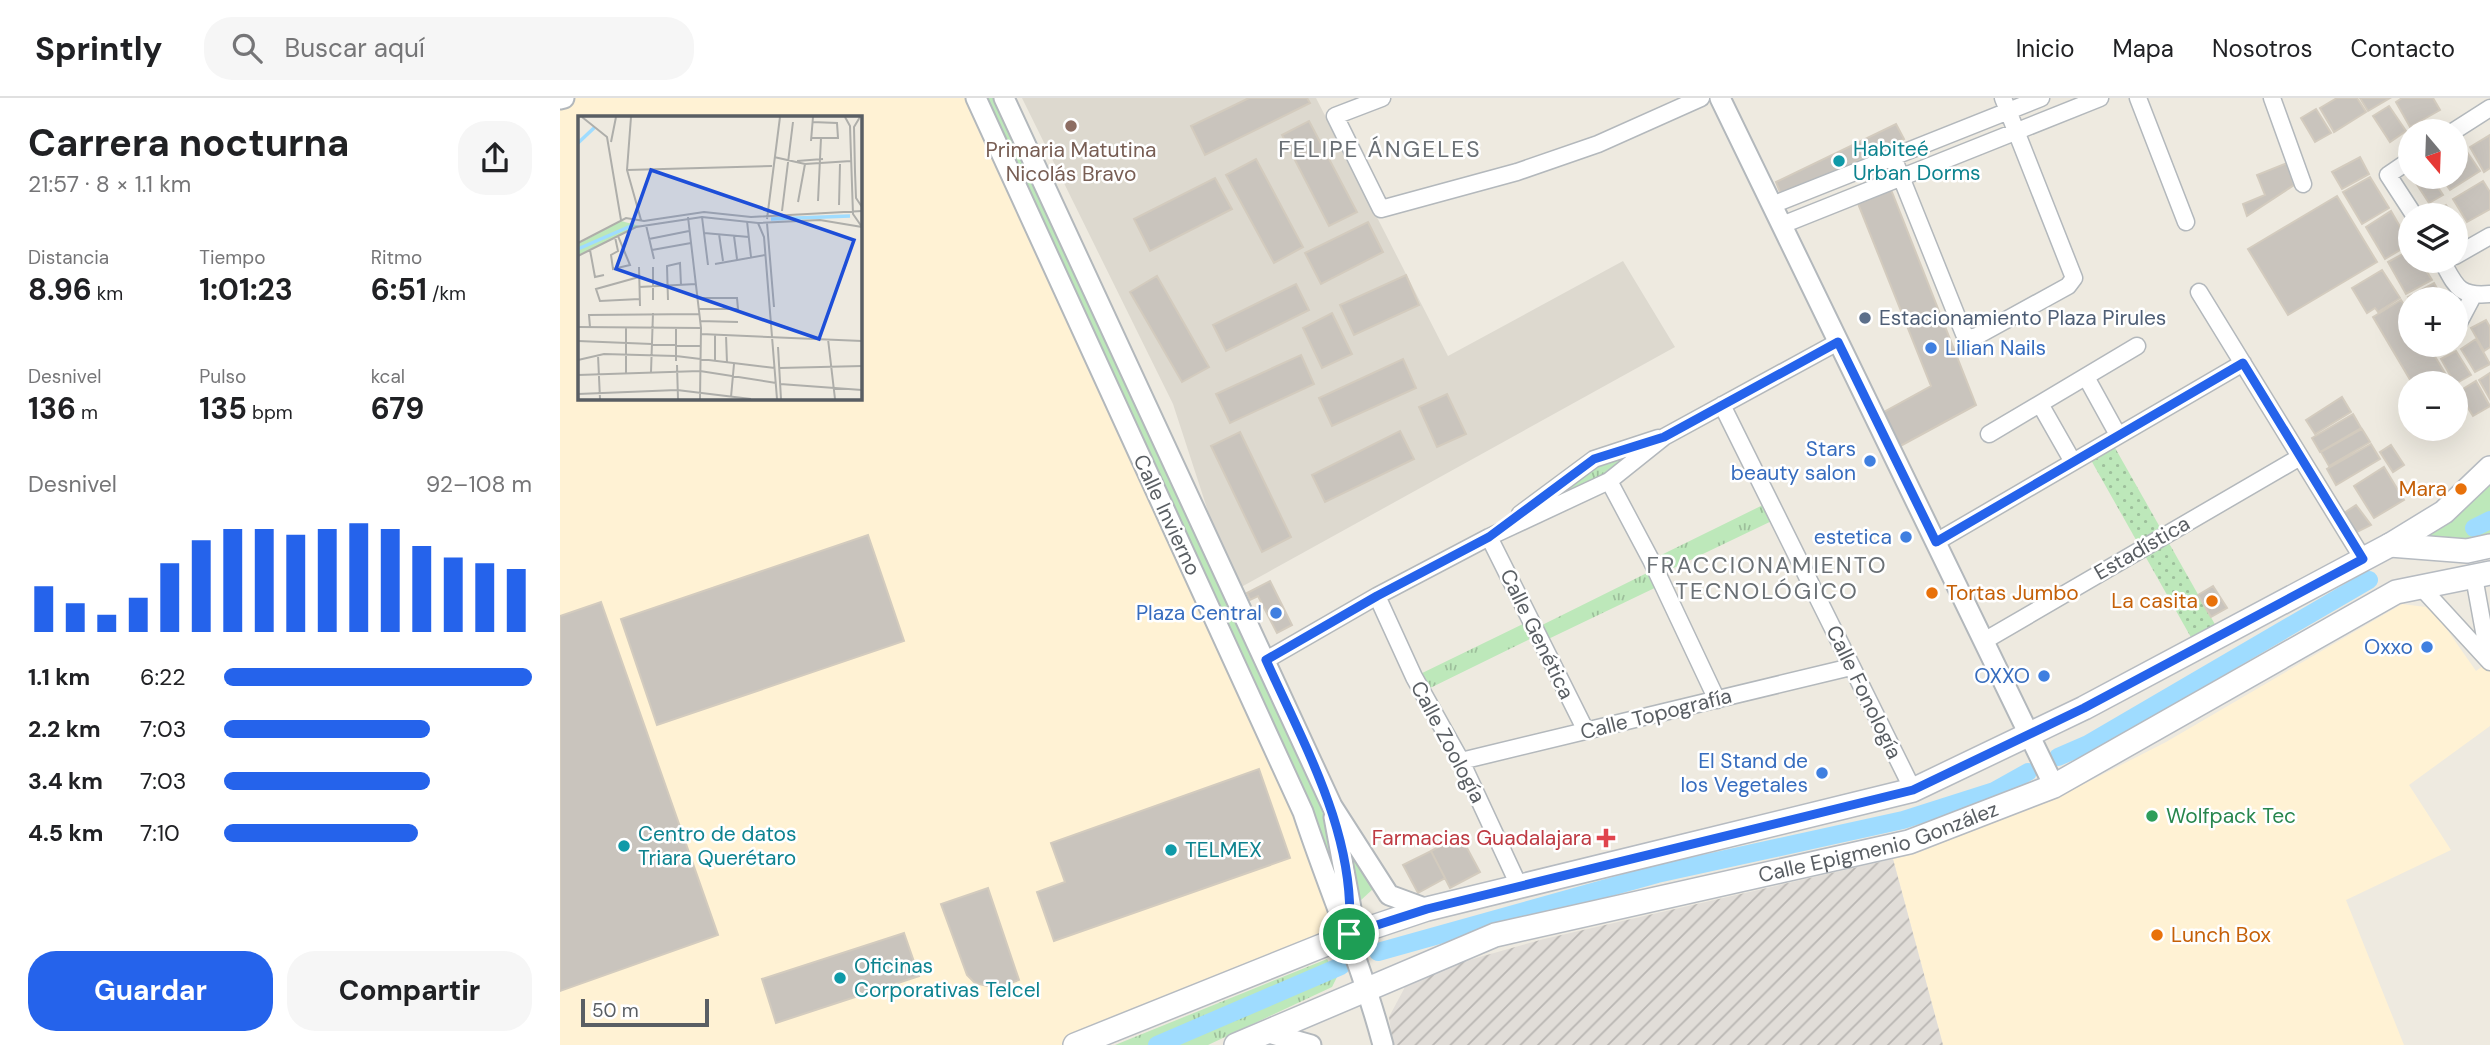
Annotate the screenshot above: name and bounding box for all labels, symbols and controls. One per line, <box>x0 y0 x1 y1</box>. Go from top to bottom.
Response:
search box <box>204 17 694 80</box>
text: Sprintly <box>35 27 162 70</box>
icon: search <box>228 29 266 67</box>
text: Buscar aquí <box>284 31 425 65</box>
text: Inicio <box>2016 33 2075 64</box>
text: Mapa <box>2113 33 2174 64</box>
text: Nosotros <box>2212 33 2313 64</box>
text: Contacto <box>2351 33 2455 64</box>
inset map <box>578 116 861 399</box>
text: Carrera nocturna <box>28 118 349 168</box>
marker: Primaria Matutina Nicolás Bravo <box>1063 118 1079 134</box>
north arrow <box>2398 119 2468 189</box>
map controls <box>2398 119 2468 441</box>
button: share <box>458 121 532 195</box>
district label: FELIPE ÁNGELES <box>1278 134 1482 164</box>
place label: Habiteé Urban Dorms <box>1853 135 1981 187</box>
place label: Primaria Matutina Nicolás Bravo <box>986 136 1156 188</box>
marker: Habiteé Urban Dorms <box>1831 153 1847 169</box>
text: 21:57 · 8 × 1.1 km <box>28 169 191 199</box>
button: layers <box>2398 203 2468 273</box>
text: Distancia <box>28 245 109 270</box>
text: Tiempo <box>199 245 265 270</box>
text: Ritmo <box>371 245 422 270</box>
text: 8.96 <box>28 270 92 309</box>
text: 1:01:23 <box>199 270 293 309</box>
text: 6:51 <box>371 270 427 309</box>
text: km <box>92 281 123 306</box>
text: /km <box>427 281 466 306</box>
button: + <box>2398 287 2468 357</box>
place label: Estacionamiento Plaza Pirules <box>1879 304 2166 332</box>
marker: Estacionamiento Plaza Pirules <box>1857 310 1873 326</box>
place label: Lilian Nails <box>1945 334 2046 362</box>
marker: Lilian Nails <box>1923 340 1939 356</box>
text: Desnivel <box>28 364 101 389</box>
text: Pulso <box>199 364 246 389</box>
text: kcal <box>371 364 405 389</box>
button: − <box>2398 371 2468 441</box>
text: 136 <box>28 389 76 428</box>
text: 135 <box>199 389 247 428</box>
text: 679 <box>371 389 424 428</box>
text: m <box>76 400 98 425</box>
text: bpm <box>247 400 293 425</box>
place label: Stars beauty salon <box>1731 435 1856 487</box>
street label: Calle Invierno <box>1127 450 1207 580</box>
marker: Stars beauty salon <box>1862 453 1878 469</box>
text: Desnivel <box>28 469 117 499</box>
text: 92–108 m <box>426 469 532 499</box>
place label: Mara <box>2399 475 2447 503</box>
marker: Mara <box>2453 481 2469 497</box>
street label: Estadística <box>2089 509 2195 587</box>
place label: estetica <box>1814 523 1892 551</box>
marker: estetica <box>1898 529 1914 545</box>
district label: FRACCIONAMIENTO TECNOLÓGICO <box>1646 550 1888 606</box>
street label: Calle Genética <box>1493 564 1581 704</box>
place label: Tortas Jumbo <box>1946 579 2079 607</box>
marker: Tortas Jumbo <box>1924 585 1940 601</box>
place label: La casita <box>2111 587 2198 615</box>
marker: La casita <box>2204 593 2220 609</box>
place label: Plaza Central <box>1136 599 1262 627</box>
marker: Plaza Central <box>1268 605 1284 621</box>
street label: Calle Fonología <box>1819 620 1909 764</box>
place label: Oxxo <box>2364 633 2413 661</box>
marker: Oxxo <box>2419 639 2435 655</box>
text: 1.1 km <box>28 662 90 692</box>
text: 6:22 <box>140 662 186 692</box>
place label: OXXO <box>1974 662 2030 690</box>
marker: OXXO <box>2036 668 2052 684</box>
street label: Calle Zoología <box>1404 676 1492 808</box>
street label: Calle Topografía <box>1577 682 1735 746</box>
text: 2.2 km <box>28 714 101 744</box>
text: 7:03 <box>140 714 186 744</box>
place label: El Stand de los Vegetales <box>1681 747 1808 799</box>
marker: El Stand de los Vegetales <box>1814 765 1830 781</box>
text: 3.4 km <box>28 766 103 796</box>
text: 7:03 <box>140 766 186 796</box>
street label: Calle Epigmenio González <box>1756 795 2002 889</box>
place label: Wolfpack Tec <box>2166 802 2296 830</box>
marker: Wolfpack Tec <box>2144 808 2160 824</box>
text: 4.5 km <box>28 818 103 848</box>
text: 7:10 <box>140 818 180 848</box>
place label: Centro de datos Triara Querétaro <box>638 820 797 872</box>
place label: Farmacias Guadalajara <box>1372 824 1592 852</box>
marker: Farmacias Guadalajara <box>1598 830 1614 846</box>
place label: TELMEX <box>1185 836 1262 864</box>
marker: Centro de datos Triara Querétaro <box>616 838 632 854</box>
marker: TELMEX <box>1163 842 1179 858</box>
pin <box>1319 904 1379 964</box>
icon: arrive <box>1330 915 1368 953</box>
place label: Lunch Box <box>2171 921 2271 949</box>
marker: Lunch Box <box>2149 927 2165 943</box>
button: Guardar <box>28 951 273 1031</box>
button: Compartir <box>287 951 532 1031</box>
place label: Oficinas Corporativas Telcel <box>854 952 1040 1004</box>
marker: Oficinas Corporativas Telcel <box>832 970 848 986</box>
scale bar <box>581 996 709 1028</box>
text: 50 m <box>592 998 639 1023</box>

